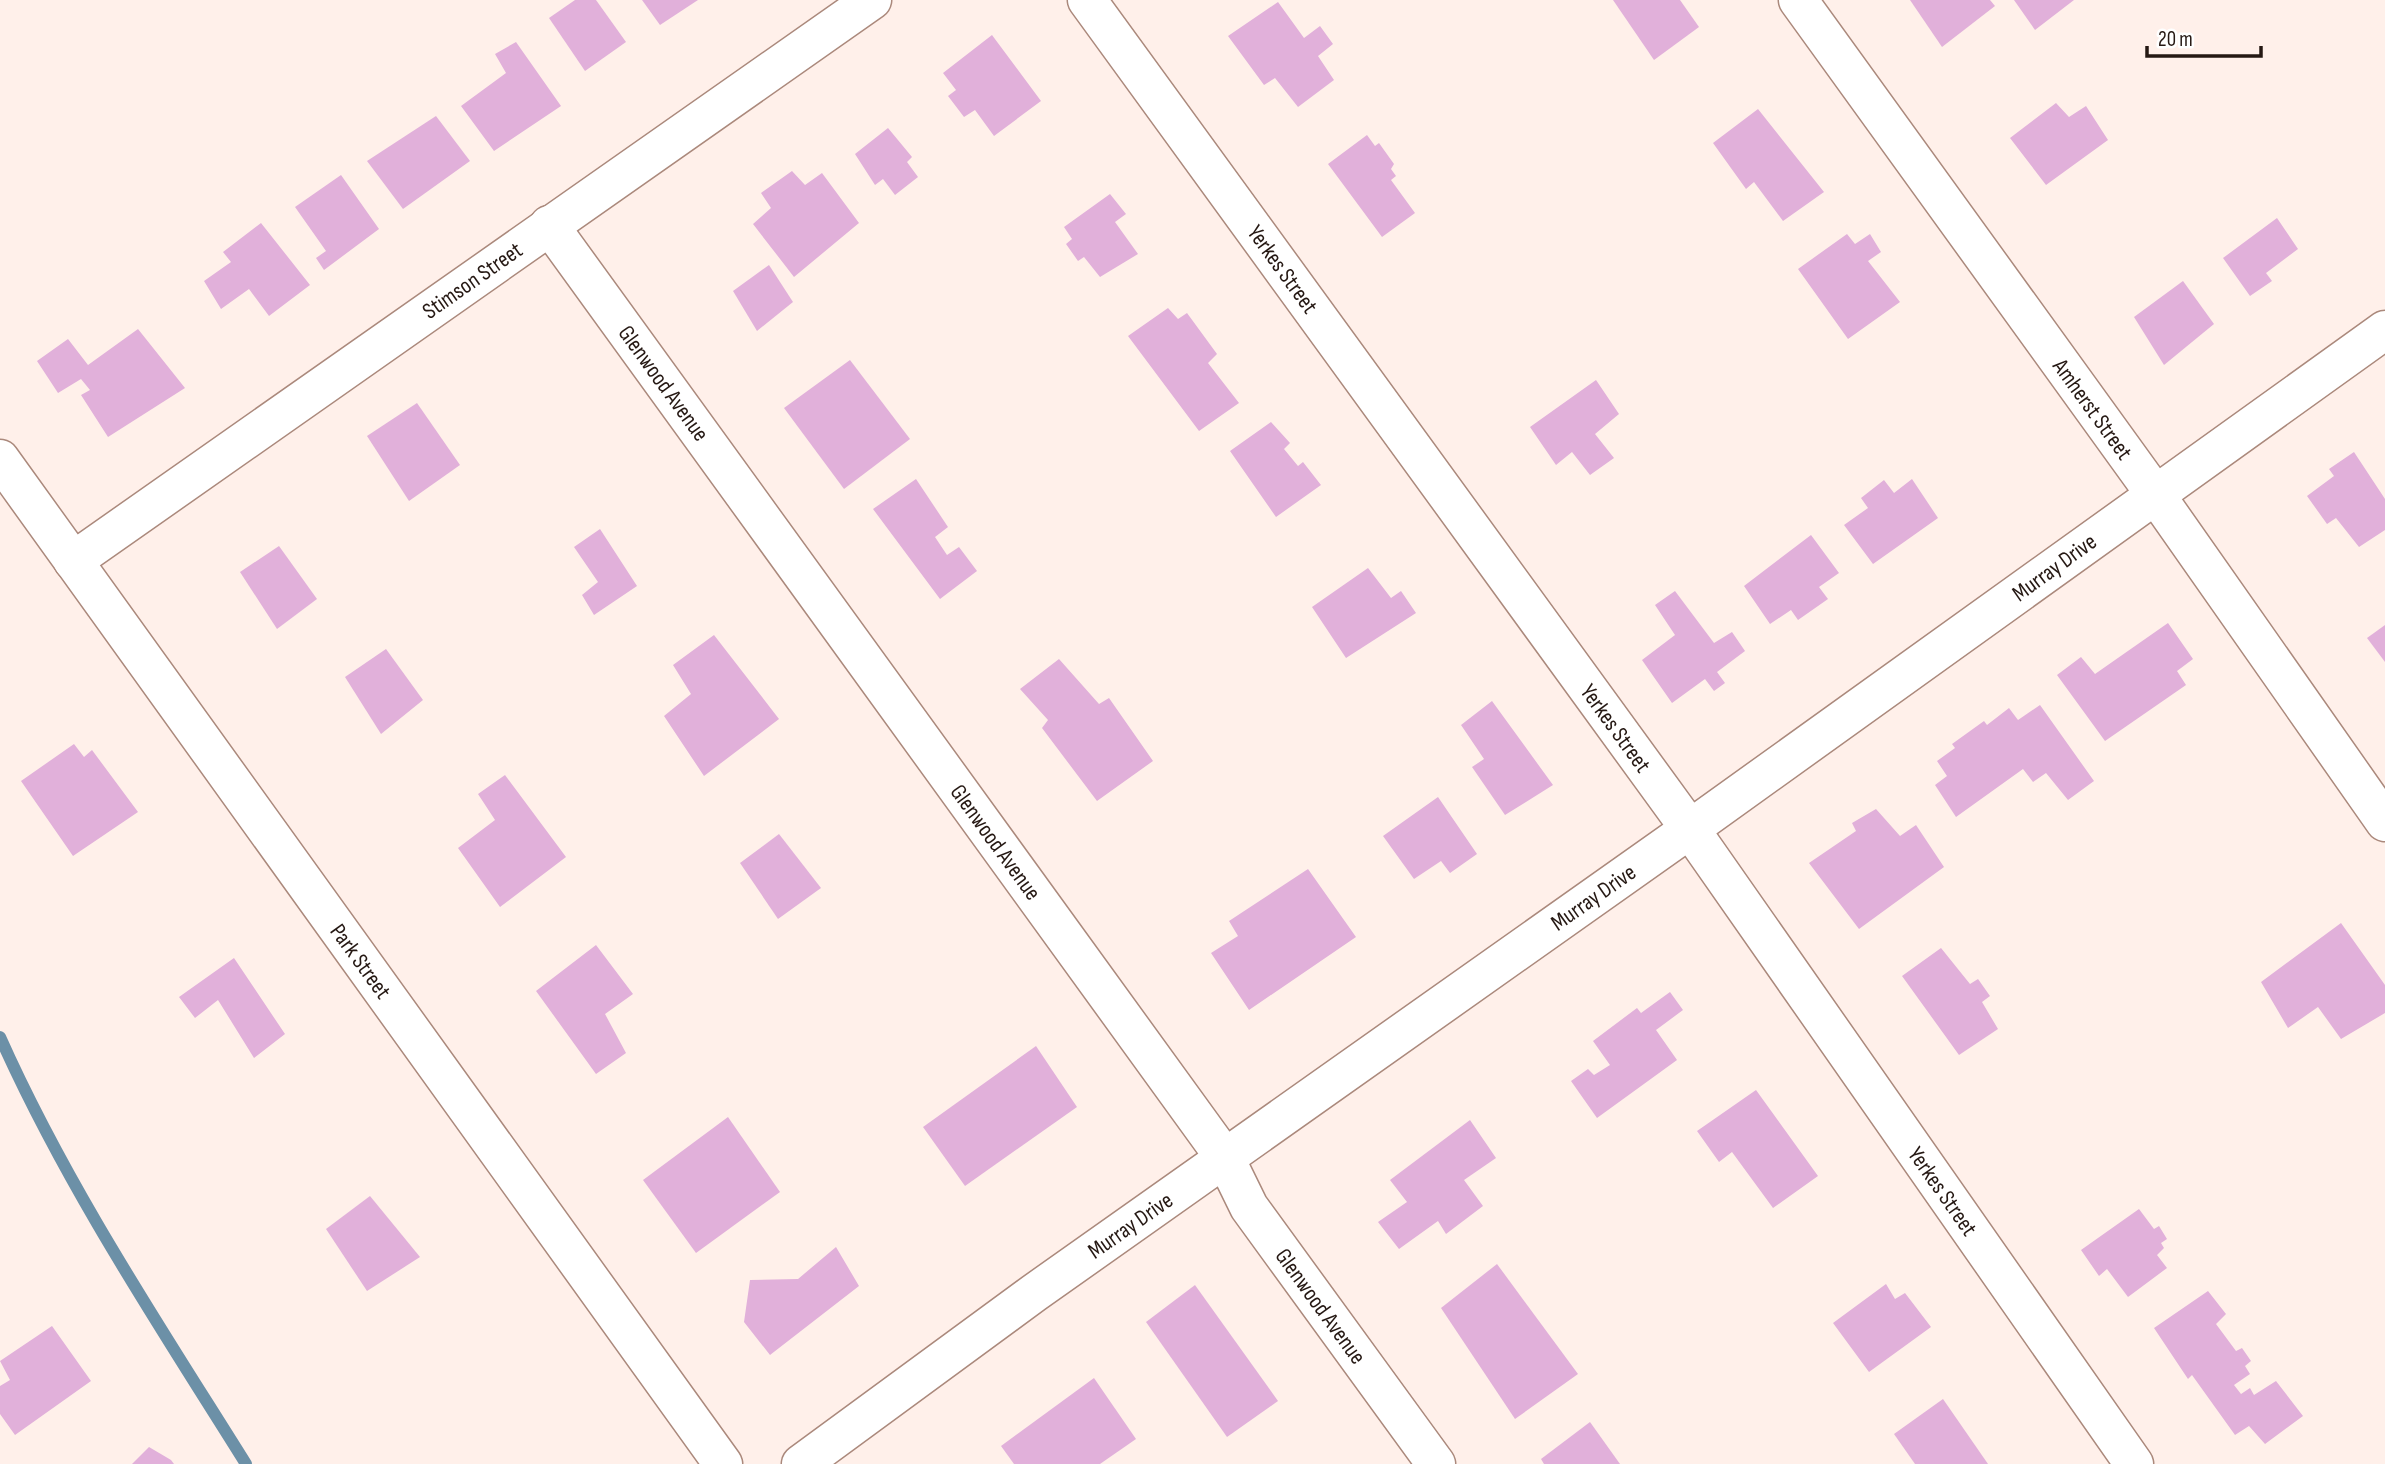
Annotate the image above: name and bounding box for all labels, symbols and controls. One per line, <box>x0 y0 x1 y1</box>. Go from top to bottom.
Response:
scale bar <box>2147 14 2261 58</box>
text: 20 m <box>2158 27 2193 52</box>
street label: Yerkes Street <box>1241 220 1324 319</box>
street label: Stimson Street <box>417 236 528 325</box>
street label: Glenwood Avenue <box>612 320 715 447</box>
street label: Amherst Street <box>2046 353 2138 465</box>
street label: Murray Drive <box>2007 528 2102 608</box>
street label: Yerkes Street <box>1574 679 1657 778</box>
street label: Glenwood Avenue <box>944 779 1047 906</box>
street label: Murray Drive <box>1546 858 1642 937</box>
street label: Park Street <box>324 919 397 1005</box>
street label: Yerkes Street <box>1901 1142 1983 1242</box>
street label: Murray Drive <box>1083 1186 1179 1265</box>
street label: Glenwood Avenue <box>1269 1243 1372 1370</box>

